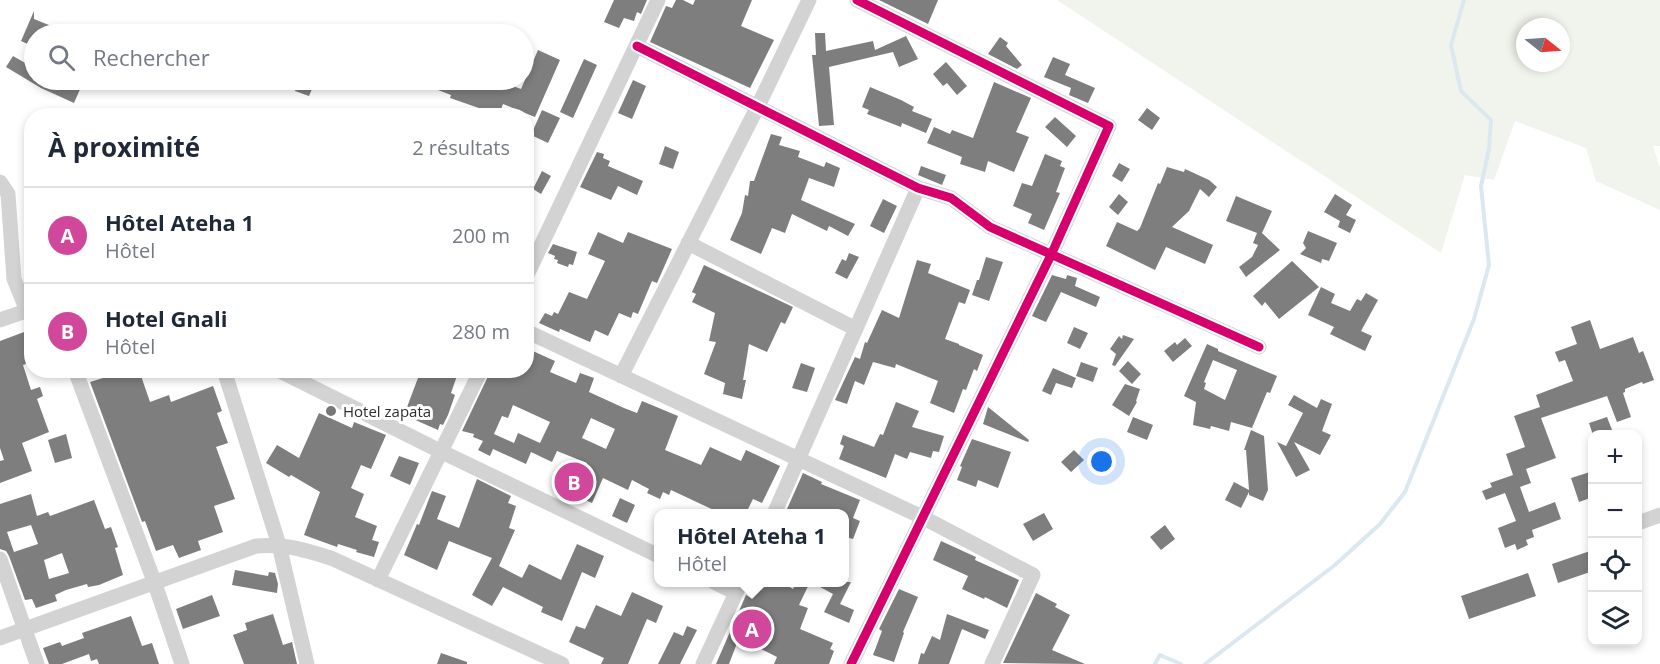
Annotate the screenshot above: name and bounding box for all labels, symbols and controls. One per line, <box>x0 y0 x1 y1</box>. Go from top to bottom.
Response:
north arrow <box>1516 18 1570 72</box>
search box <box>24 24 534 90</box>
icon: search <box>45 41 78 74</box>
text: Rechercher <box>93 42 210 72</box>
text: À proximité <box>48 129 200 165</box>
text: 2 résultats <box>412 134 510 161</box>
text: Hôtel Ateha 1 <box>105 207 254 237</box>
text: A <box>61 222 74 249</box>
text: 200 m <box>452 222 510 249</box>
text: Hôtel <box>105 237 155 264</box>
text: Hotel Gnali <box>105 303 228 333</box>
text: B <box>61 318 74 345</box>
text: 280 m <box>452 318 510 345</box>
text: Hôtel <box>105 333 155 360</box>
place label: Hotel zapata <box>343 401 431 421</box>
marker: Hotel zapata <box>324 404 338 418</box>
map controls <box>1588 430 1642 646</box>
button: + <box>1588 430 1642 484</box>
your location <box>1087 447 1116 476</box>
pin: B <box>554 460 594 504</box>
button: − <box>1588 484 1642 538</box>
popup <box>654 509 849 587</box>
text: Hôtel Ateha 1 <box>677 520 826 550</box>
button: locate <box>1588 538 1642 592</box>
text: Hôtel <box>677 550 727 577</box>
button: layers <box>1588 592 1642 646</box>
pin: A <box>732 606 771 652</box>

